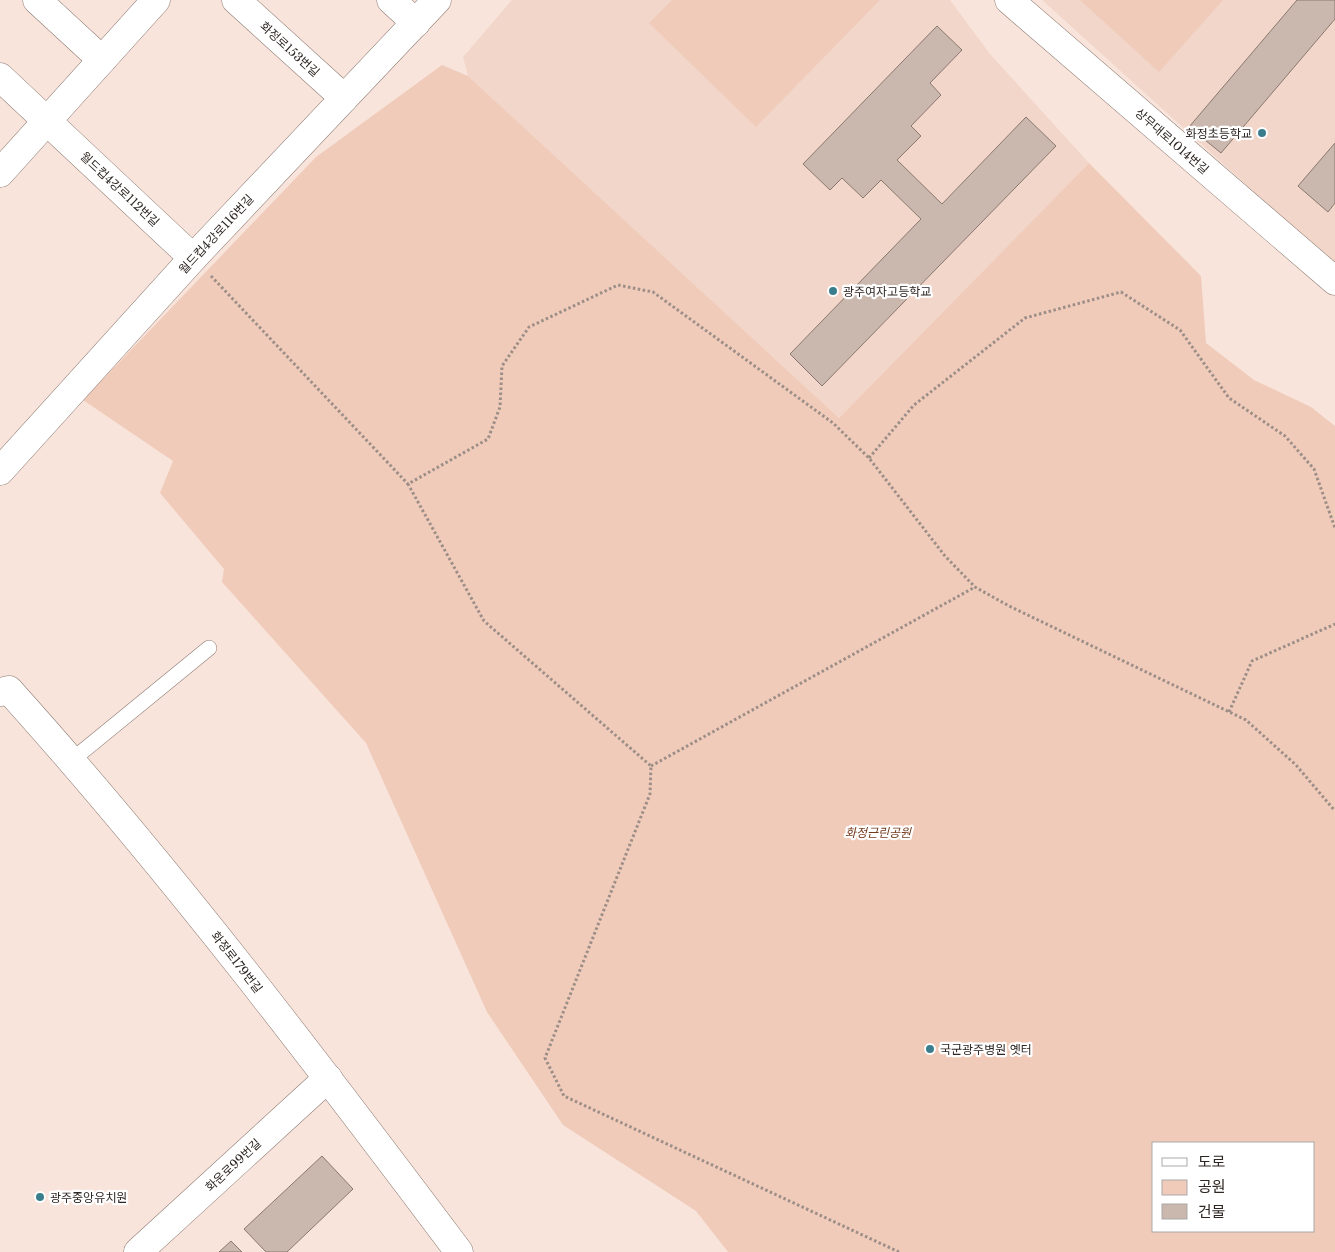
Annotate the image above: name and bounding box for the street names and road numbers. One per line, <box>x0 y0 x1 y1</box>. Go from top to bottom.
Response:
street label: 화정로153번길 <box>257 18 323 80</box>
street label: 상무대로1014번길 <box>1132 105 1212 177</box>
street label: 월드컵4강로112번길 <box>77 149 163 229</box>
street label: 월드컵4강로116번길 <box>175 191 257 277</box>
street label: 화정로179번길 <box>208 928 266 996</box>
street label: 화운로99번길 <box>202 1135 264 1195</box>

